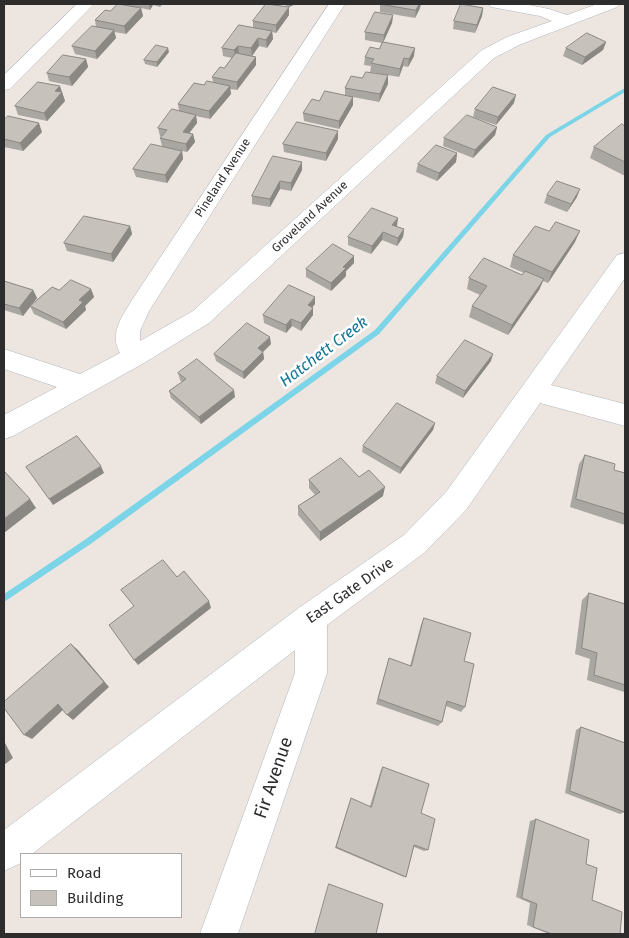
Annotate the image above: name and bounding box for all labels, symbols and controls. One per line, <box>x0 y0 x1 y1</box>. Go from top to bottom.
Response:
street label: Pineland Avenue <box>192 136 254 220</box>
street label: Groveland Avenue <box>269 178 351 256</box>
water label: Hatchett Creek <box>276 313 372 391</box>
street label: East Gate Drive <box>303 554 397 628</box>
street label: Fir Avenue <box>250 734 298 822</box>
legend <box>20 853 182 918</box>
text: Road <box>67 864 102 882</box>
text: Building <box>67 889 123 907</box>

